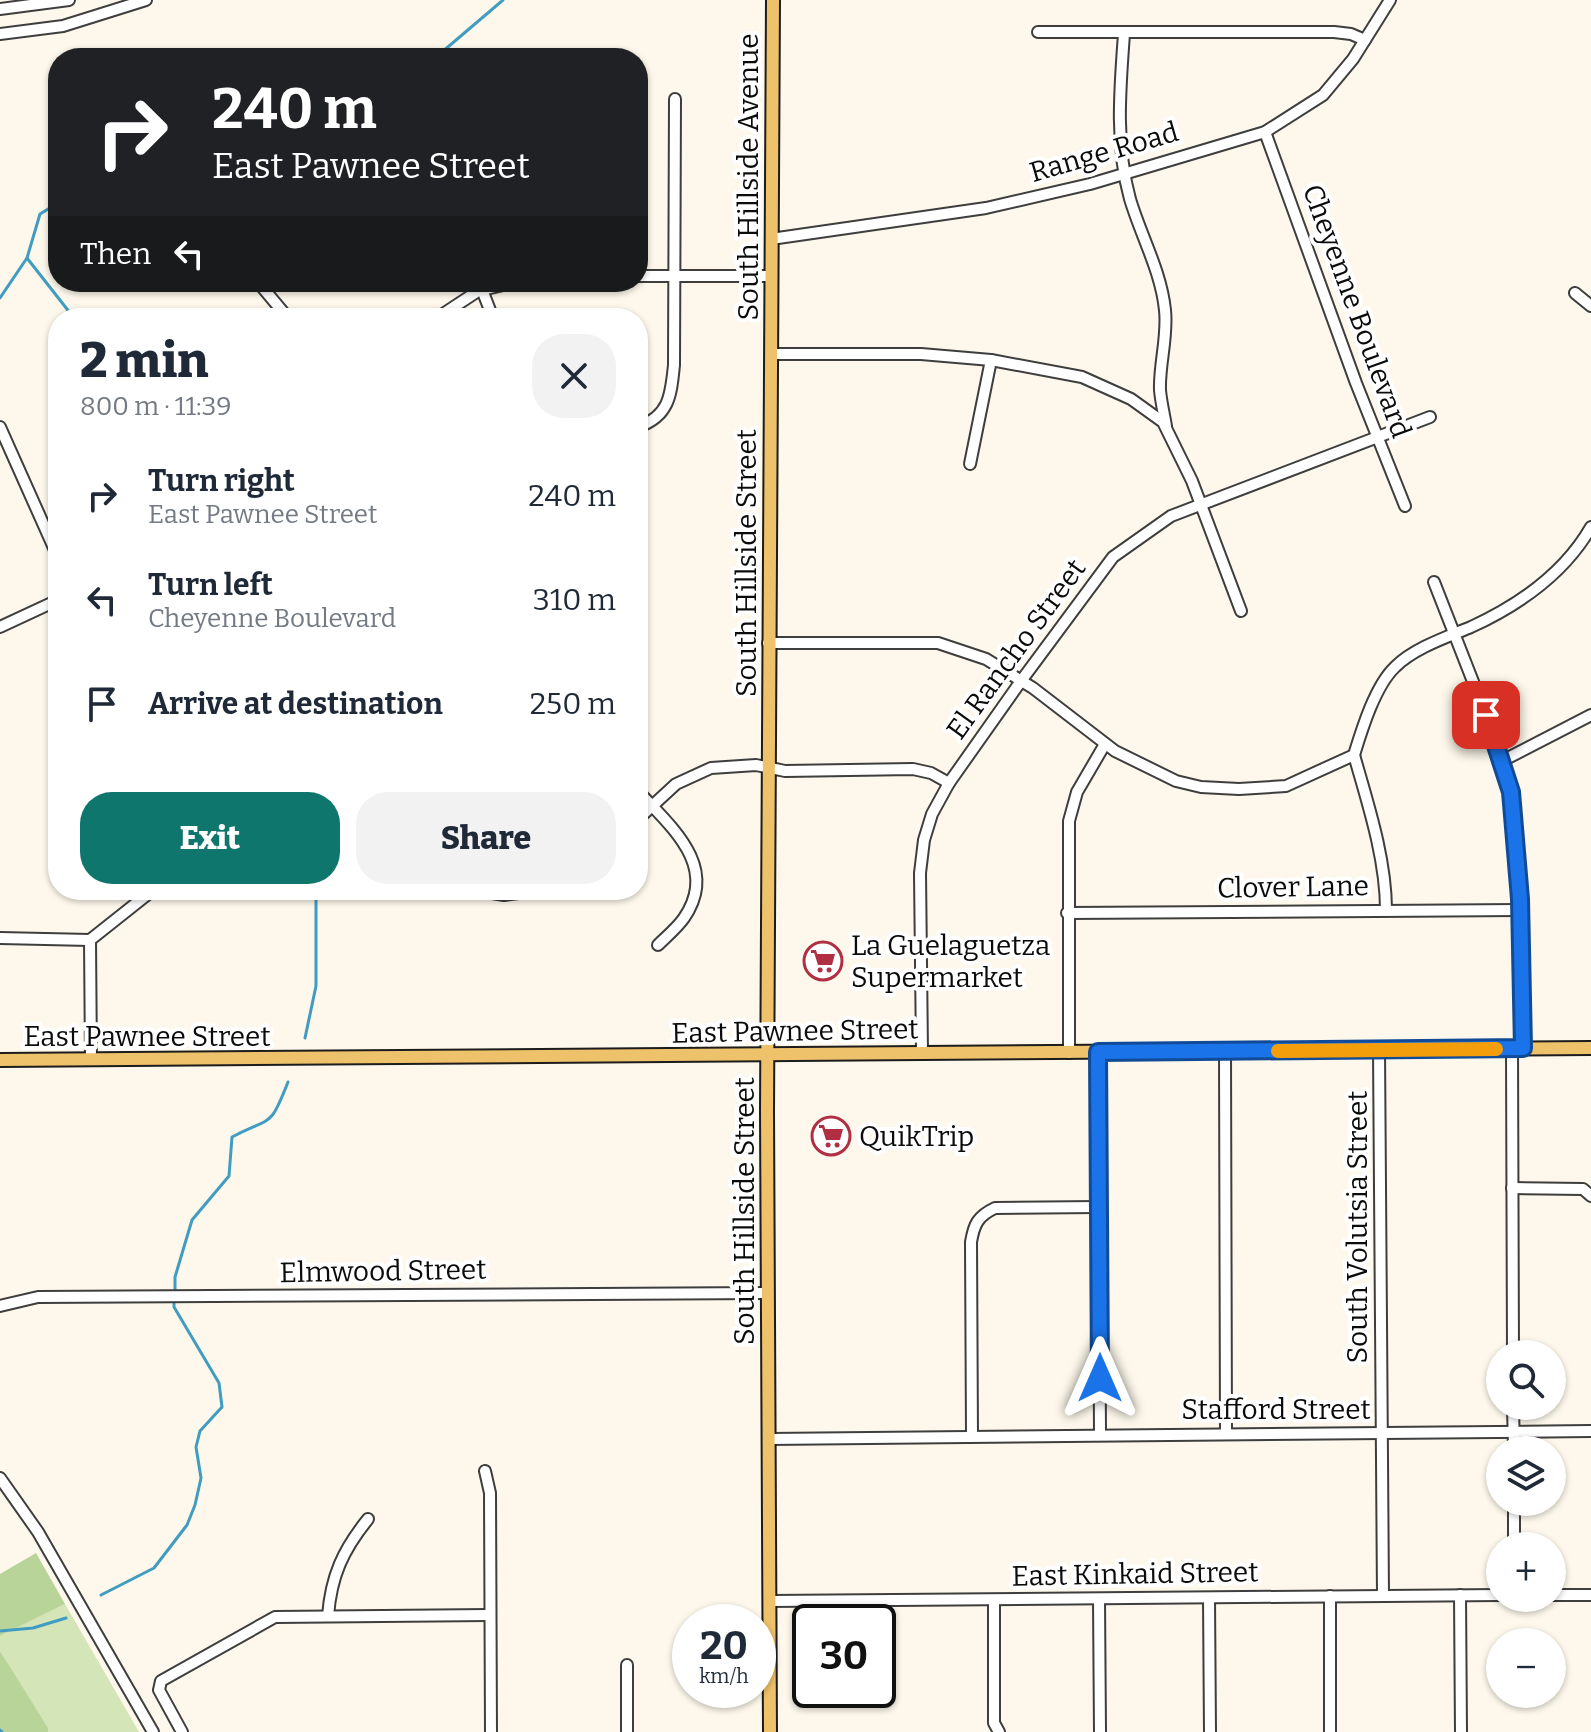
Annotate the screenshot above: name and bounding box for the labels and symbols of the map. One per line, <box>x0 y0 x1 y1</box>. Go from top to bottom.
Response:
street label: South Hillside Avenue <box>732 33 765 321</box>
street label: Range Road <box>1026 115 1182 189</box>
street label: Cheyenne Boulevard <box>1296 180 1418 442</box>
street label: South Hillside Street <box>730 429 763 697</box>
street label: El Rancho Street <box>940 553 1092 745</box>
pin <box>1452 681 1520 749</box>
street label: Clover Lane <box>1217 869 1369 905</box>
place label: La Guelaguetza Supermarket <box>851 929 1050 994</box>
supermarket icon: La Guelaguetza Supermarket <box>802 940 844 982</box>
street label: East Pawnee Street <box>671 1012 919 1050</box>
street label: East Pawnee Street <box>23 1020 271 1053</box>
street label: South Hillside Street <box>728 1077 761 1345</box>
street label: South Volutsia Street <box>1341 1091 1374 1363</box>
supermarket icon: QuikTrip <box>810 1115 852 1157</box>
place label: QuikTrip <box>859 1120 974 1153</box>
street label: Elmwood Street <box>279 1253 487 1289</box>
position arrow <box>1058 1336 1142 1420</box>
street label: Stafford Street <box>1181 1393 1371 1426</box>
street label: East Kinkaid Street <box>1011 1555 1259 1593</box>
speed limit sign: 30 <box>792 1604 896 1708</box>

